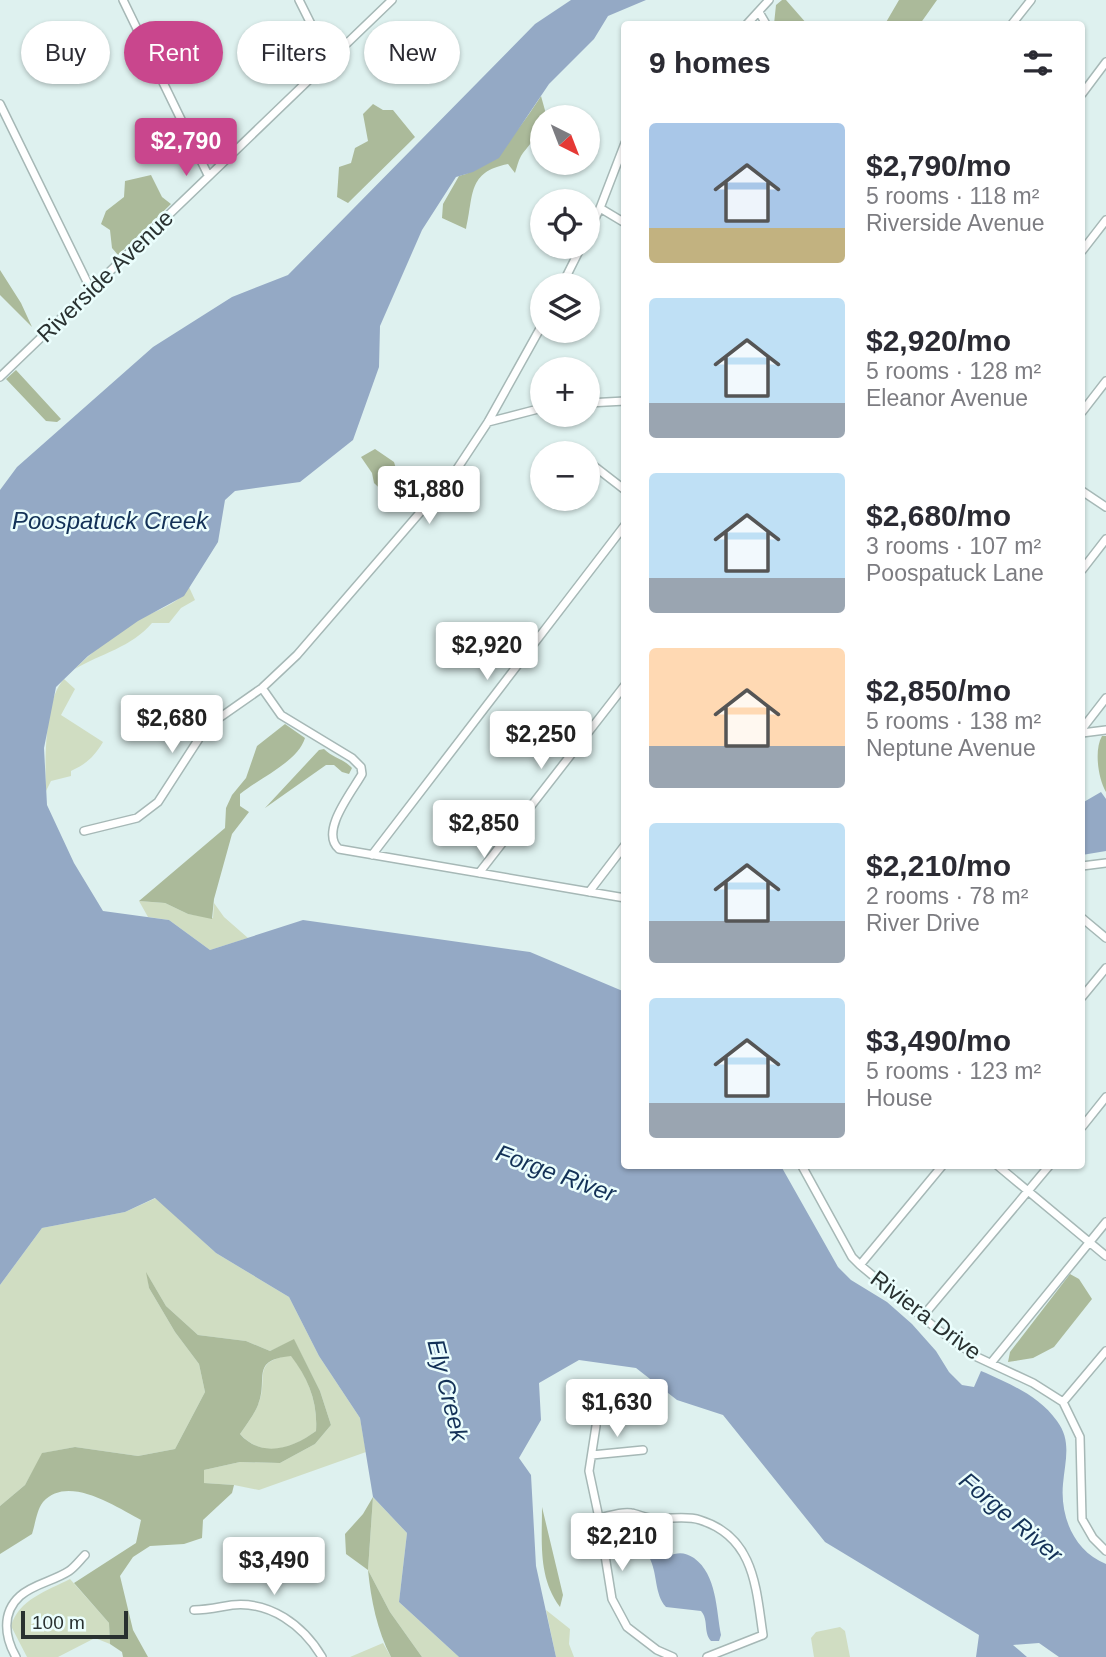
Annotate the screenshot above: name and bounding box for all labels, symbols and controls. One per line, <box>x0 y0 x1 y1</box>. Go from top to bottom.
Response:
chip: Buy <box>21 21 110 84</box>
chip: Rent <box>124 21 223 84</box>
chip: Filters <box>237 21 350 84</box>
chip: New <box>364 21 460 84</box>
icon: filters <box>1019 44 1057 82</box>
text: 9 homes <box>649 46 771 79</box>
north arrow <box>530 105 600 175</box>
map controls <box>530 105 600 511</box>
pin: $2,790 <box>129 118 243 178</box>
text: $2,790 <box>151 128 221 154</box>
text: $2,790/mo <box>866 149 1011 182</box>
icon: home <box>705 151 789 235</box>
text: 5 rooms · 118 m² <box>866 183 1039 209</box>
button: locate <box>530 189 600 259</box>
street label: Riverside Avenue <box>32 205 178 347</box>
text: Riverside Avenue <box>866 210 1045 236</box>
button: layers <box>530 273 600 343</box>
text: $2,920/mo <box>866 324 1011 357</box>
icon: home <box>705 326 789 410</box>
button: + <box>530 357 600 427</box>
text: 5 rooms · 128 m² <box>866 358 1041 384</box>
text: Eleanor Avenue <box>866 385 1028 411</box>
button: − <box>530 441 600 511</box>
pin: $1,880 <box>372 466 486 526</box>
text: $1,880 <box>394 476 464 502</box>
text: $2,680/mo <box>866 499 1011 532</box>
icon: home <box>705 501 789 585</box>
water label: Poospatuck Creek <box>12 507 210 534</box>
text: 3 rooms · 107 m² <box>866 533 1041 559</box>
text: Poospatuck Lane <box>866 560 1044 586</box>
pin: $2,920 <box>430 622 544 682</box>
text: $2,920 <box>452 632 522 658</box>
text: $2,850/mo <box>866 674 1011 707</box>
icon: home <box>705 676 789 760</box>
pin: $2,680 <box>115 696 229 755</box>
text: $2,680 <box>137 705 207 731</box>
text: 5 rooms · 138 m² <box>866 708 1041 734</box>
pin: $2,250 <box>484 712 598 771</box>
text: $2,250 <box>506 721 576 747</box>
text: Neptune Avenue <box>866 735 1036 761</box>
pin: $2,850 <box>427 800 541 860</box>
text: $2,850 <box>449 810 519 836</box>
text: $2,210/mo <box>866 849 1011 882</box>
icon: home <box>705 851 789 935</box>
text: 2 rooms · 78 m² <box>866 883 1028 909</box>
text: River Drive <box>866 910 980 936</box>
text: $3,490/mo <box>866 1024 1011 1057</box>
icon: home <box>705 1026 789 1110</box>
text: 5 rooms · 123 m² <box>866 1058 1041 1084</box>
text: House <box>866 1085 932 1111</box>
water label: Forge River <box>492 1139 620 1207</box>
street label: Riviera Drive <box>866 1265 986 1365</box>
water label: Ely Creek <box>422 1336 474 1446</box>
pin: $1,630 <box>560 1380 674 1439</box>
text: $1,630 <box>582 1389 652 1415</box>
water label: Forge River <box>954 1466 1068 1568</box>
pin: $2,210 <box>565 1514 679 1573</box>
text: $2,210 <box>587 1523 657 1549</box>
pin: $3,490 <box>217 1538 331 1597</box>
text: $3,490 <box>239 1547 309 1573</box>
scale bar <box>21 1608 128 1640</box>
text: 100 m <box>32 1612 85 1633</box>

